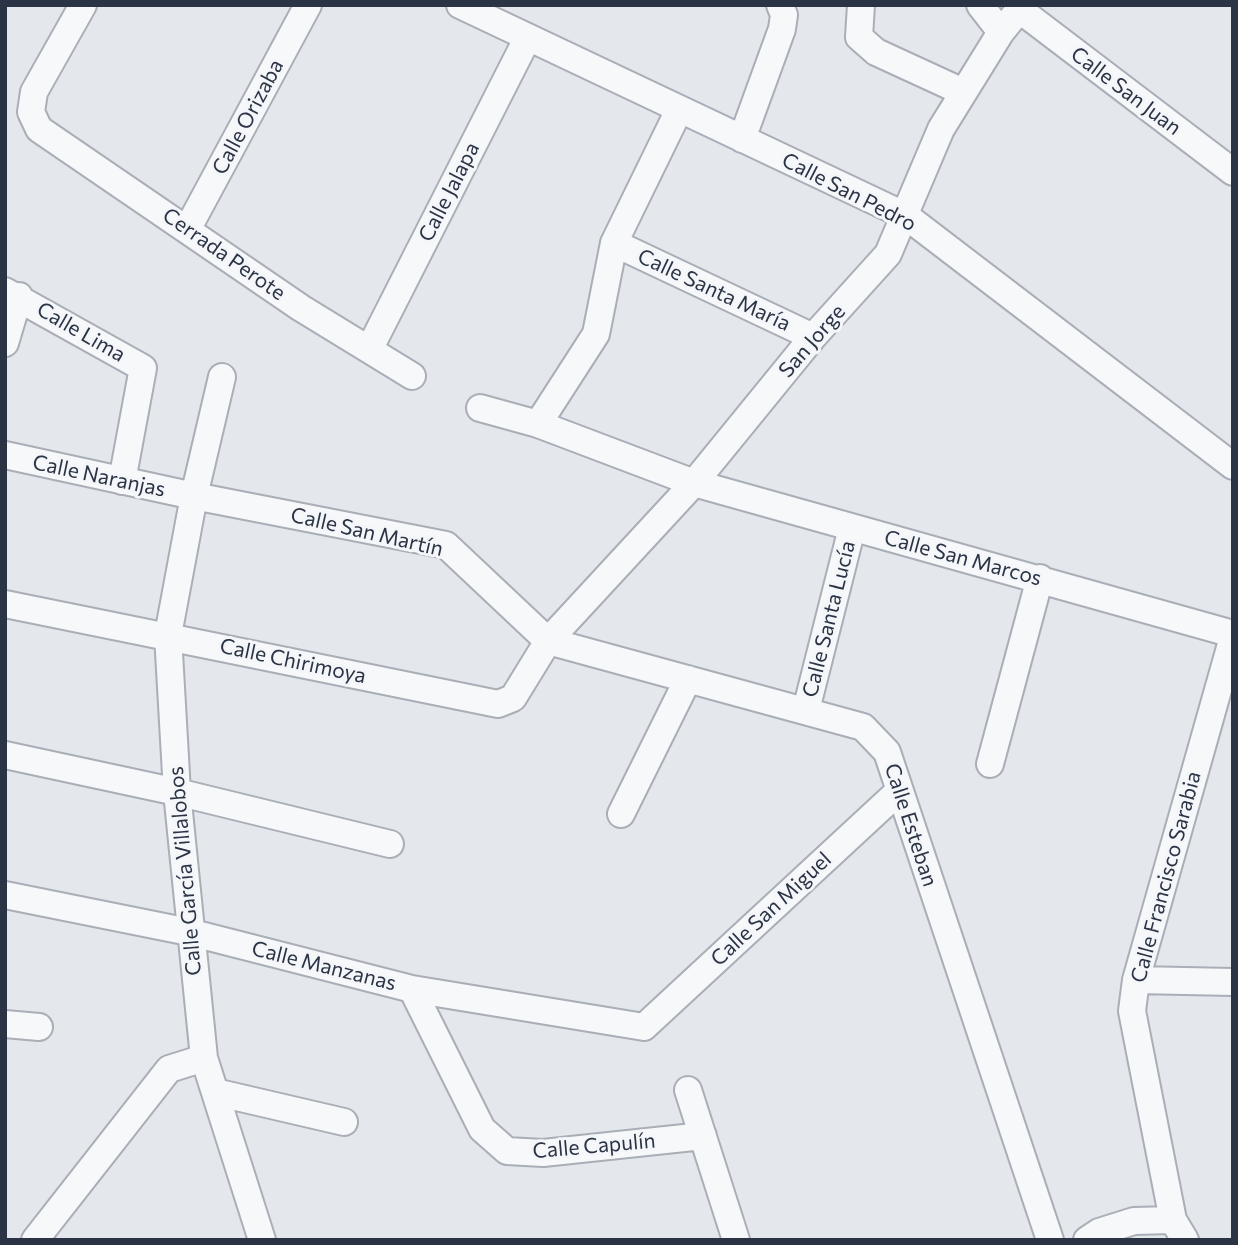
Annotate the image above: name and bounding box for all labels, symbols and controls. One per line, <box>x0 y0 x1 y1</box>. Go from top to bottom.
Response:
street label: Calle San Juan <box>1066 41 1186 141</box>
street label: Calle Orizaba <box>207 55 289 179</box>
street label: Calle Jalapa <box>413 138 485 246</box>
street label: Calle San Pedro <box>778 147 920 237</box>
street label: Cerrada Perote <box>158 202 290 306</box>
street label: Calle Santa María <box>634 244 794 336</box>
street label: Calle Lima <box>32 297 130 367</box>
street label: San Jorge <box>773 299 851 383</box>
street label: Calle Naranjas <box>30 450 168 502</box>
street label: Calle San Martín <box>288 502 446 562</box>
street label: Calle San Marcos <box>882 525 1044 591</box>
street label: Calle Santa Lucía <box>797 538 861 700</box>
street label: Calle Chirimoya <box>218 633 368 689</box>
street label: Calle Esteban <box>879 760 943 890</box>
street label: Calle García Villalobos <box>163 765 207 977</box>
street label: Calle Francisco Sarabia <box>1126 769 1206 985</box>
street label: Calle San Miguel <box>706 847 836 971</box>
street label: Calle Manzanas <box>249 936 399 996</box>
street label: Calle Capulín <box>531 1128 657 1164</box>

